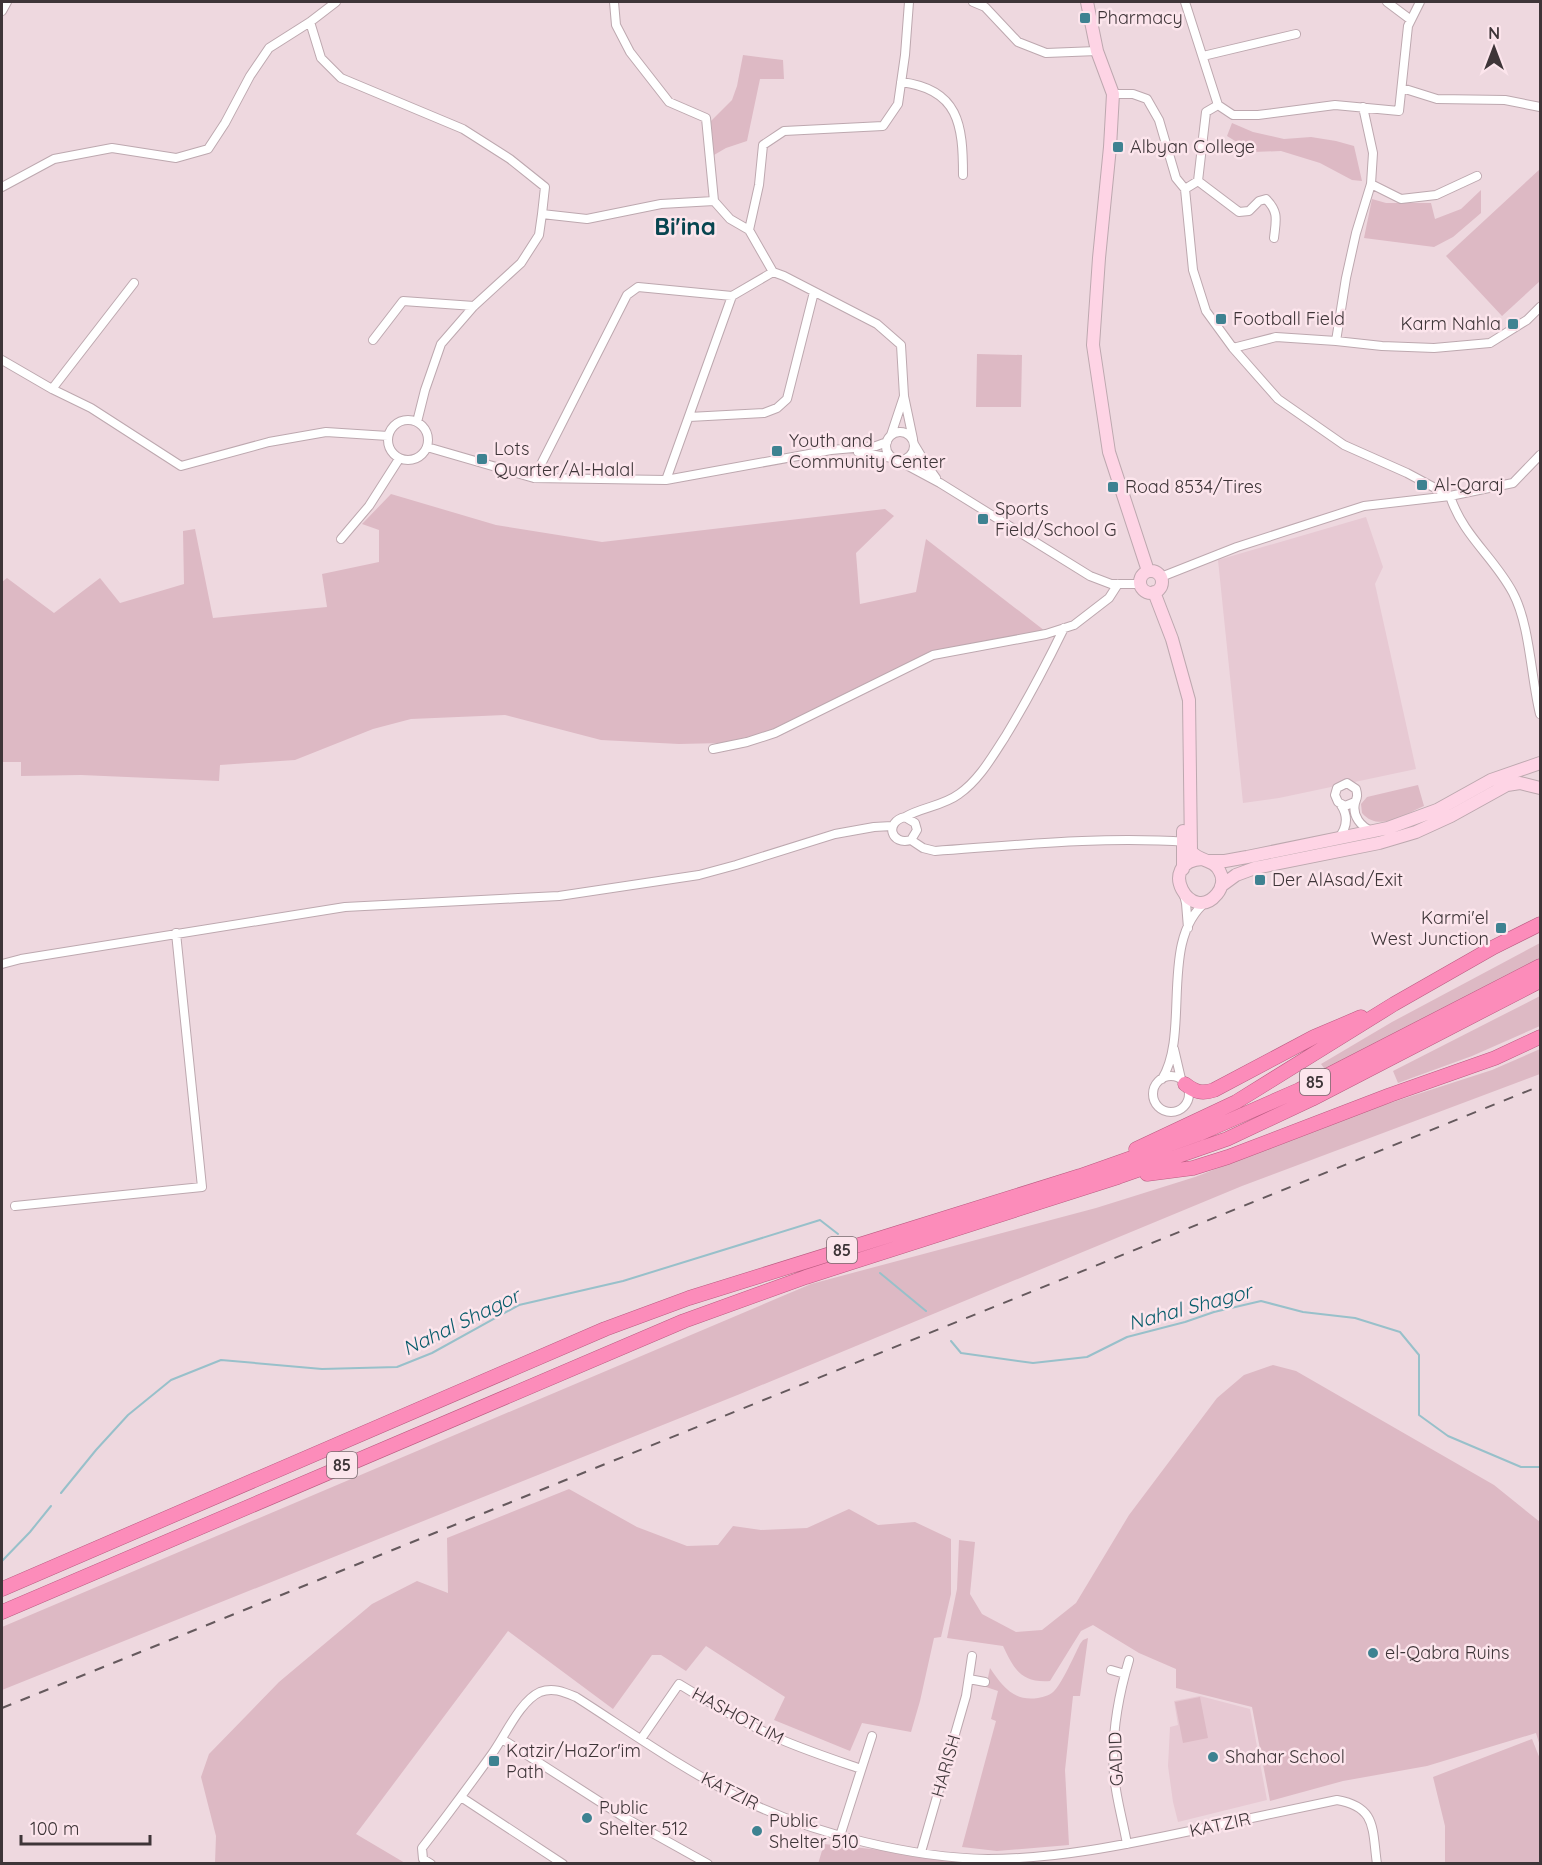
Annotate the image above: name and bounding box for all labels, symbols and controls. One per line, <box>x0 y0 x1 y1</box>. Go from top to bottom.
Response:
place label: Pharmacy <box>1097 6 1183 29</box>
marker: Pharmacy <box>1078 11 1092 25</box>
north arrow <box>1464 18 1524 78</box>
text: N <box>1488 23 1500 43</box>
place label: Albyan College <box>1130 135 1255 158</box>
marker: Albyan College <box>1111 140 1125 154</box>
district label: Bi'ina <box>654 211 716 241</box>
place label: Football Field <box>1233 307 1345 330</box>
marker: Football Field <box>1214 312 1228 326</box>
place label: Karm Nahla <box>1400 312 1501 335</box>
marker: Karm Nahla <box>1506 317 1520 331</box>
place label: Youth and Community Center <box>789 429 946 473</box>
place label: Lots Quarter/Al-Halal <box>494 437 634 481</box>
marker: Youth and Community Center <box>770 444 784 458</box>
marker: Lots Quarter/Al-Halal <box>475 452 489 466</box>
place label: Al-Qaraj <box>1434 473 1504 496</box>
place label: Road 8534/Tires <box>1125 475 1262 498</box>
marker: Al-Qaraj <box>1415 478 1429 492</box>
marker: Road 8534/Tires <box>1106 480 1120 494</box>
place label: Sports Field/School G <box>995 497 1116 541</box>
marker: Sports Field/School G <box>976 512 990 526</box>
place label: Der AlAsad/Exit <box>1272 868 1403 891</box>
marker: Der AlAsad/Exit <box>1253 873 1267 887</box>
place label: Karmi'el West Junction <box>1371 906 1489 950</box>
marker: Karmi'el West Junction <box>1494 921 1508 935</box>
road number: 85 <box>1300 1069 1330 1095</box>
road number: 85 <box>827 1237 857 1263</box>
water label: Nahal Shagor <box>1125 1277 1257 1335</box>
water label: Nahal Shagor <box>398 1282 525 1361</box>
road number: 85 <box>327 1452 357 1478</box>
place label: el-Qabra Ruins <box>1385 1641 1509 1664</box>
marker: el-Qabra Ruins <box>1366 1646 1380 1660</box>
street label: HASHOTLIM <box>688 1682 788 1749</box>
street label: GADID <box>1103 1731 1128 1787</box>
street label: HARISH <box>926 1732 965 1800</box>
place label: Katzir/HaZor'im Path <box>506 1739 641 1783</box>
place label: Shahar School <box>1225 1745 1345 1768</box>
marker: Shahar School <box>1206 1750 1220 1764</box>
marker: Katzir/HaZor'im Path <box>487 1754 501 1768</box>
street label: KATZIR <box>697 1766 763 1815</box>
place label: Public Shelter 512 <box>599 1796 688 1840</box>
street label: KATZIR <box>1187 1807 1253 1842</box>
scale bar <box>21 1808 150 1846</box>
place label: Public Shelter 510 <box>769 1809 859 1853</box>
marker: Public Shelter 512 <box>580 1811 594 1825</box>
text: 100 m <box>30 1817 79 1840</box>
marker: Public Shelter 510 <box>750 1824 764 1838</box>

